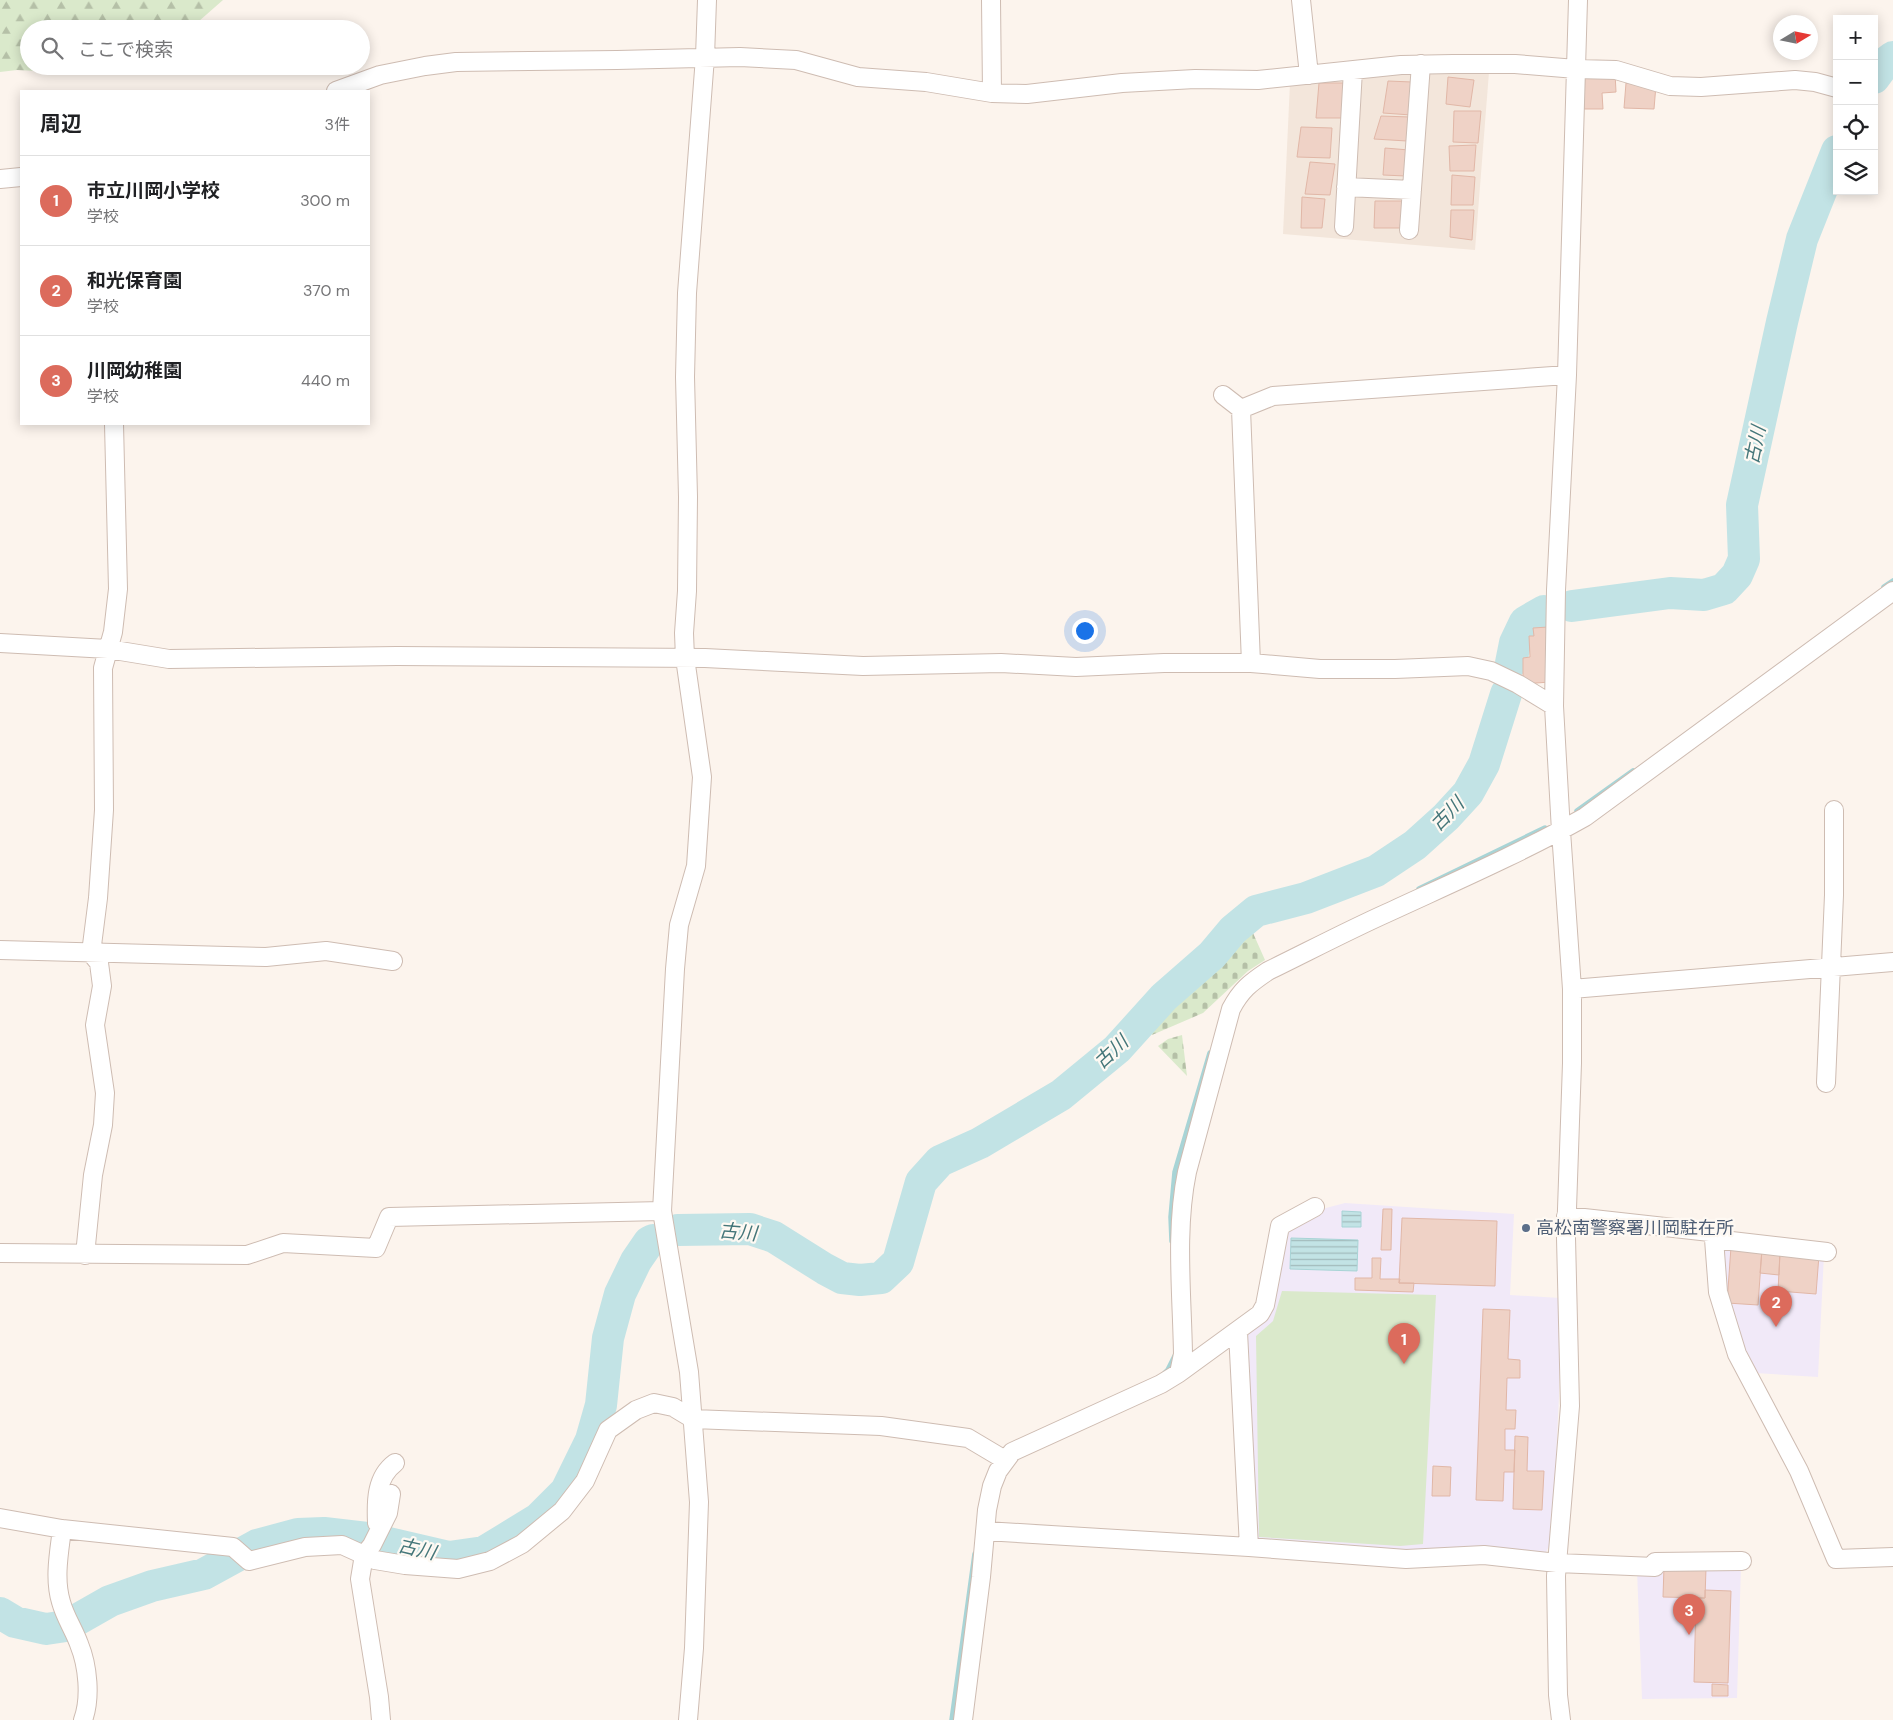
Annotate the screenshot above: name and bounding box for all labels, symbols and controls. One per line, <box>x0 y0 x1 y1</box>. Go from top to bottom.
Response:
north arrow <box>1773 15 1818 60</box>
map controls <box>1833 15 1878 195</box>
button: + <box>1833 15 1878 60</box>
search box <box>20 20 370 75</box>
icon: search <box>38 34 66 62</box>
text: ここで検索 <box>78 37 173 62</box>
button: − <box>1833 60 1878 105</box>
button: locate <box>1833 105 1878 150</box>
text: 周辺 <box>40 110 82 138</box>
text: 3件 <box>325 114 350 135</box>
button: layers <box>1833 150 1878 195</box>
text: 市立川岡小学校 <box>87 178 220 203</box>
text: 1 <box>53 190 59 211</box>
text: 300 m <box>300 190 350 211</box>
text: 学校 <box>87 206 119 227</box>
text: 和光保育園 <box>87 268 182 293</box>
text: 2 <box>51 280 61 301</box>
text: 370 m <box>303 280 350 301</box>
text: 学校 <box>87 296 119 317</box>
text: 川岡幼稚園 <box>87 358 182 383</box>
text: 3 <box>51 370 61 391</box>
text: 440 m <box>301 370 350 391</box>
text: 学校 <box>87 386 119 407</box>
water label: 古川 <box>1739 422 1772 466</box>
your location <box>1072 618 1098 644</box>
water label: 古川 <box>1425 790 1471 836</box>
water label: 古川 <box>1089 1029 1135 1074</box>
place label: 高松南警察署川岡駐在所 <box>1536 1216 1734 1240</box>
water label: 古川 <box>718 1218 760 1246</box>
marker: 高松南警察署川岡駐在所 <box>1520 1222 1532 1234</box>
pin: 2 <box>1760 1286 1792 1327</box>
pin: 1 <box>1388 1323 1420 1364</box>
water label: 古川 <box>396 1533 440 1566</box>
pin: 3 <box>1673 1594 1705 1635</box>

